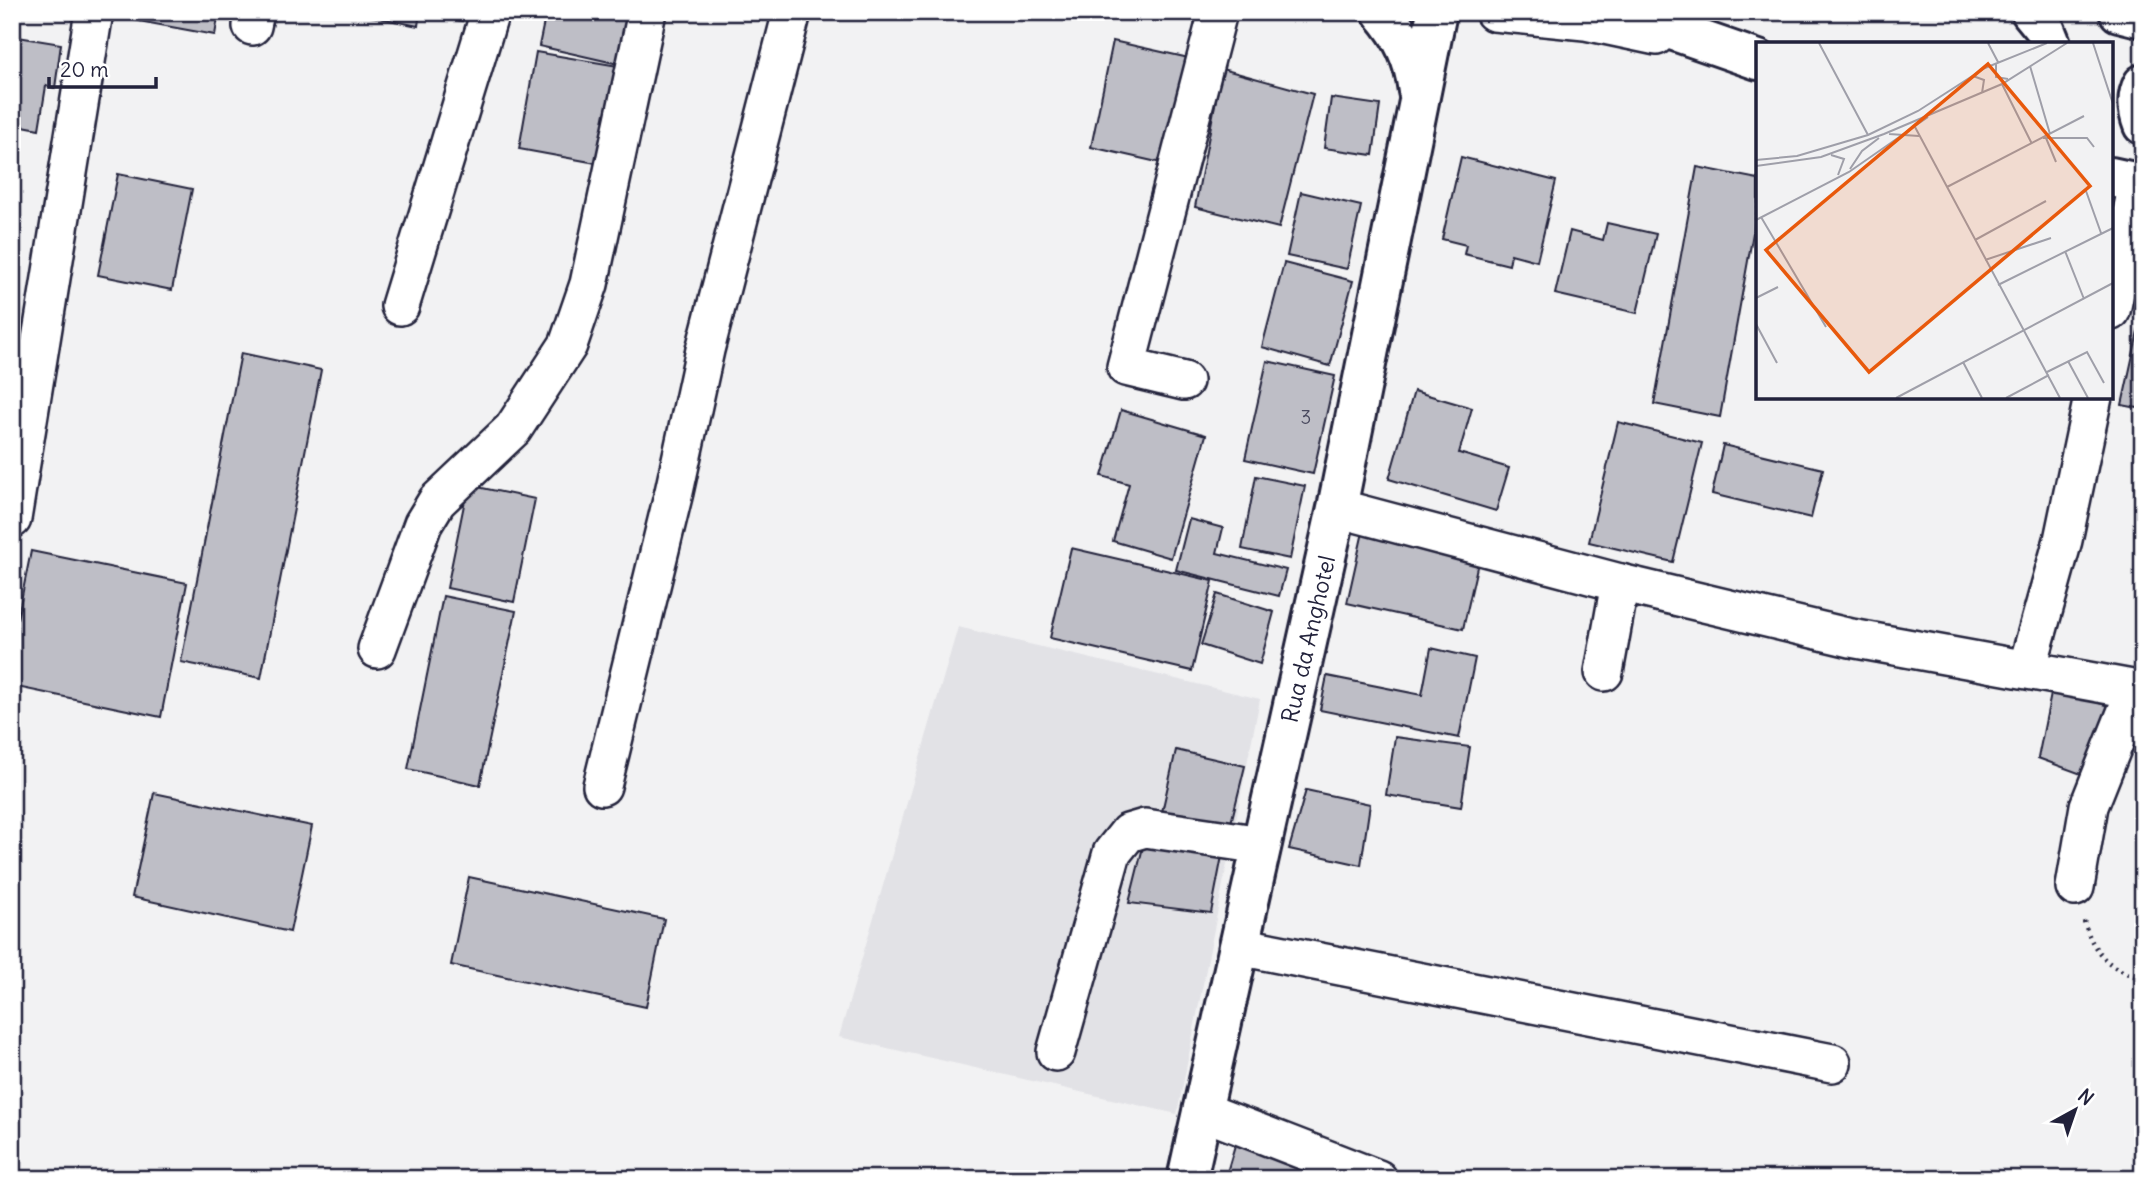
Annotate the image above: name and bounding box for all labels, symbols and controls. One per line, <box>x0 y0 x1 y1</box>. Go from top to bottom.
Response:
inset map <box>1756 42 2113 399</box>
scale bar <box>49 46 156 90</box>
text: 20 m <box>60 56 109 83</box>
house number: 3 <box>1301 405 1311 429</box>
street label: Rua da Anghotel <box>1275 553 1341 725</box>
north arrow <box>2039 1076 2110 1146</box>
text: N <box>2073 1084 2099 1110</box>

